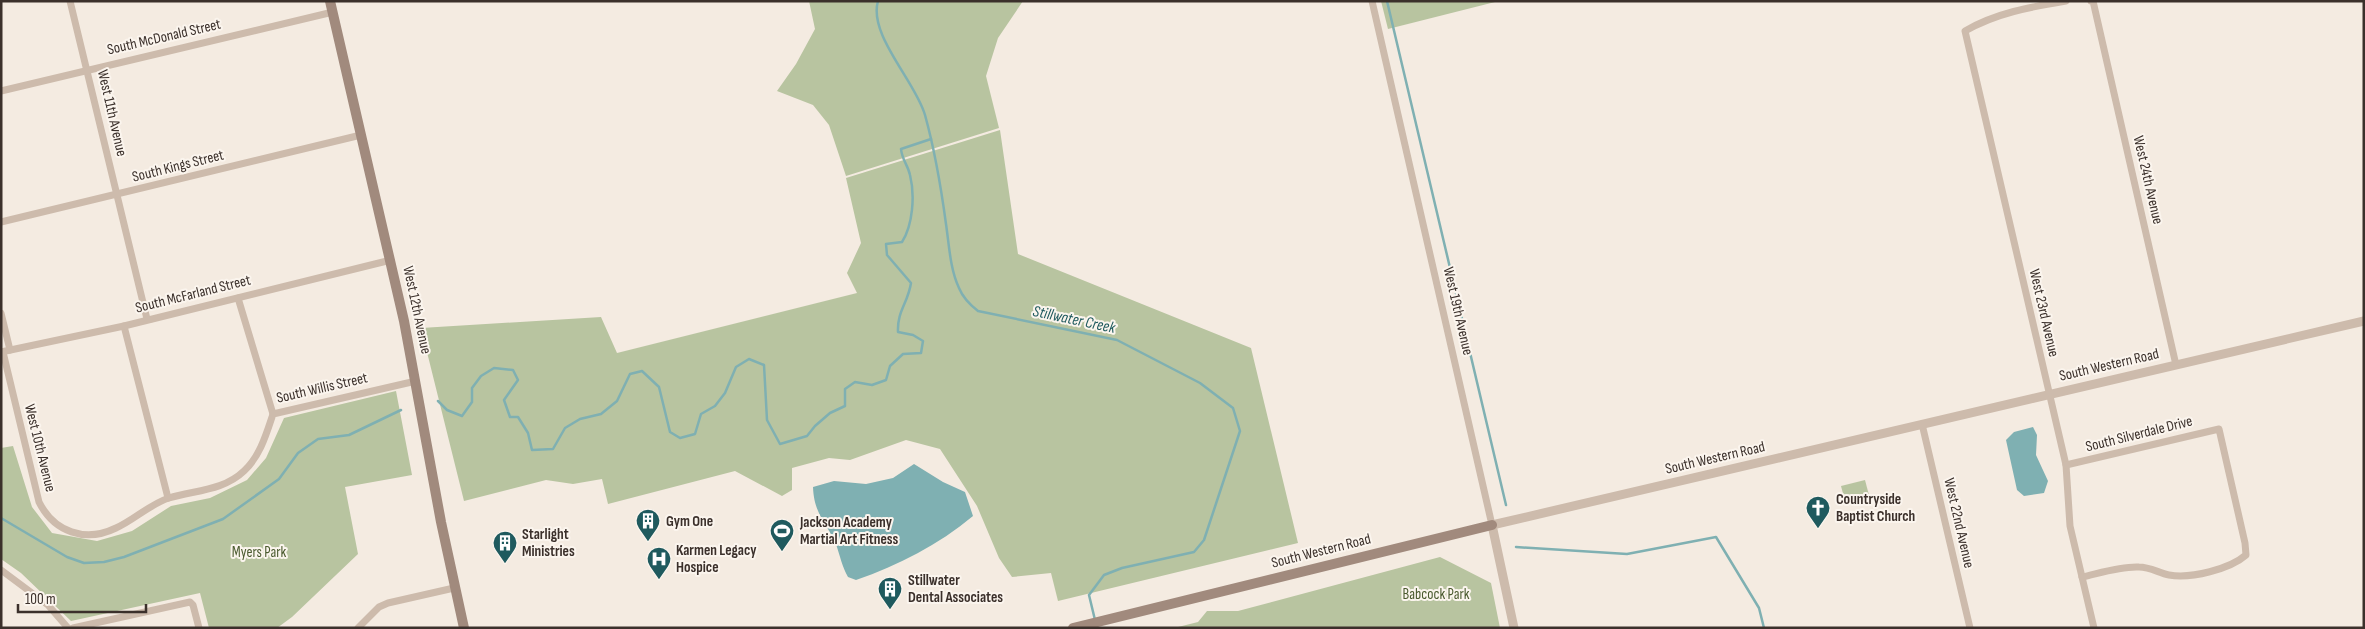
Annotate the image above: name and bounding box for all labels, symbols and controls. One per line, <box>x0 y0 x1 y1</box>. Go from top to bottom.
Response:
street label: South McDonald Street <box>105 15 223 59</box>
street label: West 11th Avenue <box>93 68 131 158</box>
street label: West 24th Avenue <box>2129 134 2167 226</box>
street label: South Kings Street <box>130 145 226 187</box>
street label: West 12th Avenue <box>398 264 436 356</box>
street label: West 19th Avenue <box>1439 265 1477 357</box>
street label: West 23rd Avenue <box>2025 267 2063 359</box>
street label: South McFarland Street <box>133 270 253 317</box>
water label: Stillwater Creek <box>1031 302 1118 338</box>
street label: South Western Road <box>2057 344 2161 386</box>
street label: South Willis Street <box>275 368 370 408</box>
street label: West 10th Avenue <box>20 402 60 494</box>
street label: South Silverdale Drive <box>2084 412 2194 456</box>
street label: South Western Road <box>1663 437 1767 479</box>
street label: West 22nd Avenue <box>1939 476 1979 570</box>
place label: Countryside Baptist Church <box>1836 490 1915 526</box>
church icon: Countryside Baptist Church <box>1805 495 1831 529</box>
building icon: Gym One <box>635 508 661 542</box>
place label: Gym One <box>666 512 713 531</box>
place label: Jackson Academy Martial Art Fitness <box>799 513 898 549</box>
sports icon: Jackson Academy Martial Art Fitness <box>769 518 795 552</box>
place label: Starlight Ministries <box>522 525 575 561</box>
street label: South Western Road <box>1269 529 1373 573</box>
building icon: Starlight Ministries <box>492 530 518 564</box>
place label: Karmen Legacy Hospice <box>676 541 757 577</box>
park label: Myers Park <box>232 543 286 562</box>
hospital icon: Karmen Legacy Hospice <box>646 546 672 580</box>
place label: Stillwater Dental Associates <box>908 571 1003 607</box>
building icon: Stillwater Dental Associates <box>877 576 903 610</box>
scale bar <box>18 582 145 614</box>
park label: Babcock Park <box>1403 585 1470 604</box>
text: 100 m <box>25 590 56 609</box>

